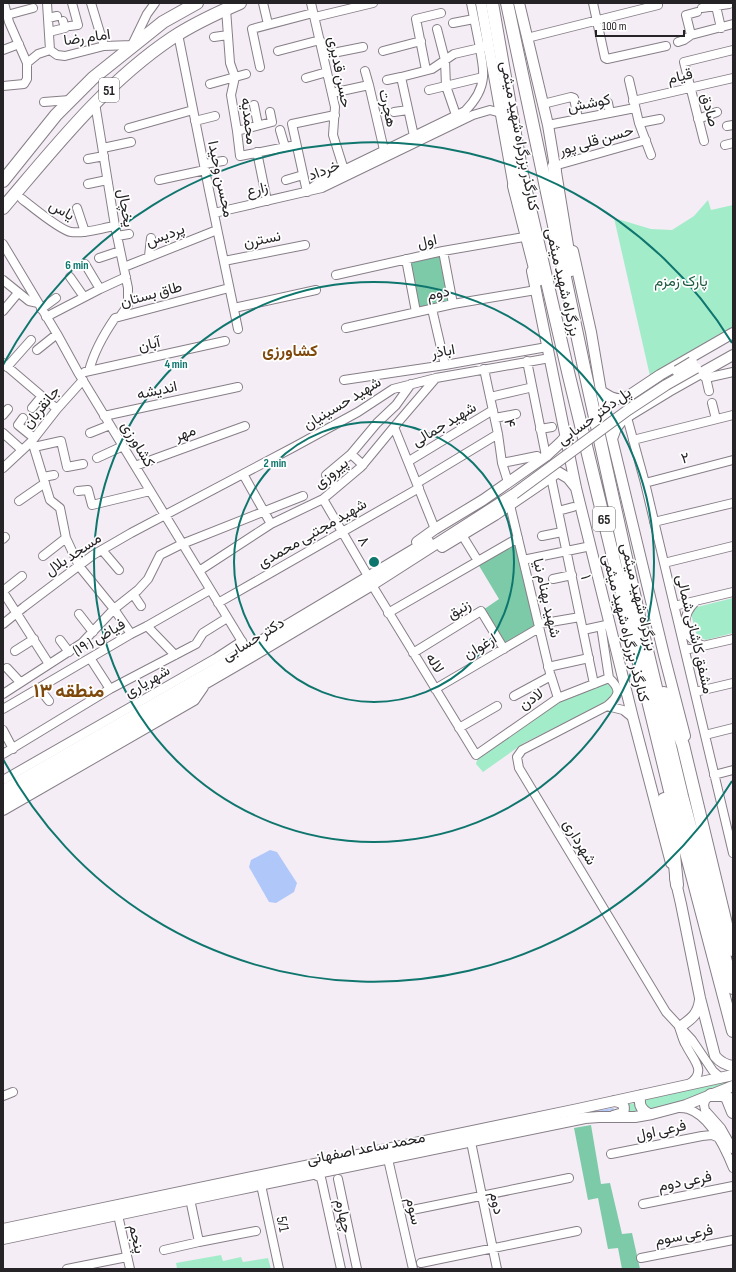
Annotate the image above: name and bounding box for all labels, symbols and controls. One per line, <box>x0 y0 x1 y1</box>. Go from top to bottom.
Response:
scale bar <box>596 12 684 38</box>
text: 100 m <box>602 19 627 34</box>
street label: امام رضا <box>62 25 112 50</box>
street label: حسن قدیری <box>323 35 356 109</box>
street label: کنارگذر بزرگراه شهید میثمی <box>496 60 543 213</box>
street label: قیام <box>666 64 695 89</box>
road number: 51 <box>99 78 119 102</box>
street label: هجرت <box>374 87 401 129</box>
street label: کوشش <box>566 90 613 117</box>
street label: صادق <box>696 91 723 129</box>
street label: محمدیه <box>236 96 261 146</box>
street label: حسن قلی پور <box>556 121 636 160</box>
street label: محسن وحیدا <box>203 139 238 219</box>
street label: خرداد <box>306 156 343 185</box>
street label: زارع <box>244 178 270 202</box>
street label: یخچال <box>113 187 138 229</box>
street label: یاس <box>46 196 78 225</box>
street label: پردیس <box>143 219 187 252</box>
street label: بزرگراه شهید میثمی <box>541 226 584 338</box>
street label: نسترن <box>242 227 282 252</box>
street label: اول <box>415 230 439 253</box>
text: 6 min <box>65 258 89 273</box>
park label: پارک زمزم <box>654 272 708 291</box>
street label: طاق بستان <box>118 277 184 312</box>
street label: دوم <box>425 282 451 305</box>
street label: آبان <box>136 332 163 356</box>
street label: اباذر <box>429 340 457 363</box>
district label: کشاورزی <box>262 342 318 361</box>
text: 4 min <box>164 357 188 372</box>
street label: شهید حسینیان <box>300 373 385 434</box>
street label: اندیشه <box>135 377 179 404</box>
street label: جانقربان <box>18 382 64 433</box>
street label: پل دکتر حسابی <box>554 383 635 450</box>
street label: شهید جمالی <box>409 398 480 451</box>
street label: ۴ <box>499 417 520 430</box>
street label: کشاورزی <box>116 418 159 471</box>
street label: مهر <box>171 421 198 446</box>
street label: ۲ <box>679 448 691 469</box>
street label: پیروزی <box>310 454 352 493</box>
text: 2 min <box>264 456 286 471</box>
street label: شهید مجتبی محمدی <box>254 494 370 572</box>
road number: 65 <box>593 507 615 531</box>
street label: مسجد بلال <box>41 529 105 580</box>
street label: ۸ <box>353 533 374 550</box>
street label: بزرگراه شهید میثمی <box>616 541 661 653</box>
street label: کنارگذر بزرگراه شهید میثمی <box>598 552 653 704</box>
centre of rings <box>367 555 381 569</box>
street label: شهید بهنام نیا <box>528 557 565 640</box>
street label: ۱ <box>576 573 595 581</box>
street label: مشفق کاشانی شمالی <box>672 573 717 696</box>
street label: زنبق <box>444 595 474 624</box>
street label: دکتر حسابی <box>219 613 288 665</box>
street label: فیاض ( ۱۹) <box>69 615 129 660</box>
street label: ارغوان <box>460 629 500 664</box>
street label: لاله <box>421 650 448 677</box>
street label: شهریاری <box>121 661 174 702</box>
district label: منطقه ۱۳ <box>34 680 104 703</box>
street label: لادن <box>515 684 547 715</box>
street label: شهرداری <box>558 816 601 869</box>
street label: فرعی اول <box>634 1116 688 1145</box>
street label: محمد ساعد اصفهانی <box>305 1128 427 1169</box>
street label: فرعی دوم <box>657 1167 714 1196</box>
street label: دوم <box>485 1190 508 1216</box>
street label: سوم <box>401 1196 426 1227</box>
street label: چهارم <box>331 1197 356 1235</box>
street label: 5/1 <box>272 1214 294 1234</box>
street label: فرعی سوم <box>653 1221 715 1250</box>
street label: پنجم <box>124 1223 149 1255</box>

